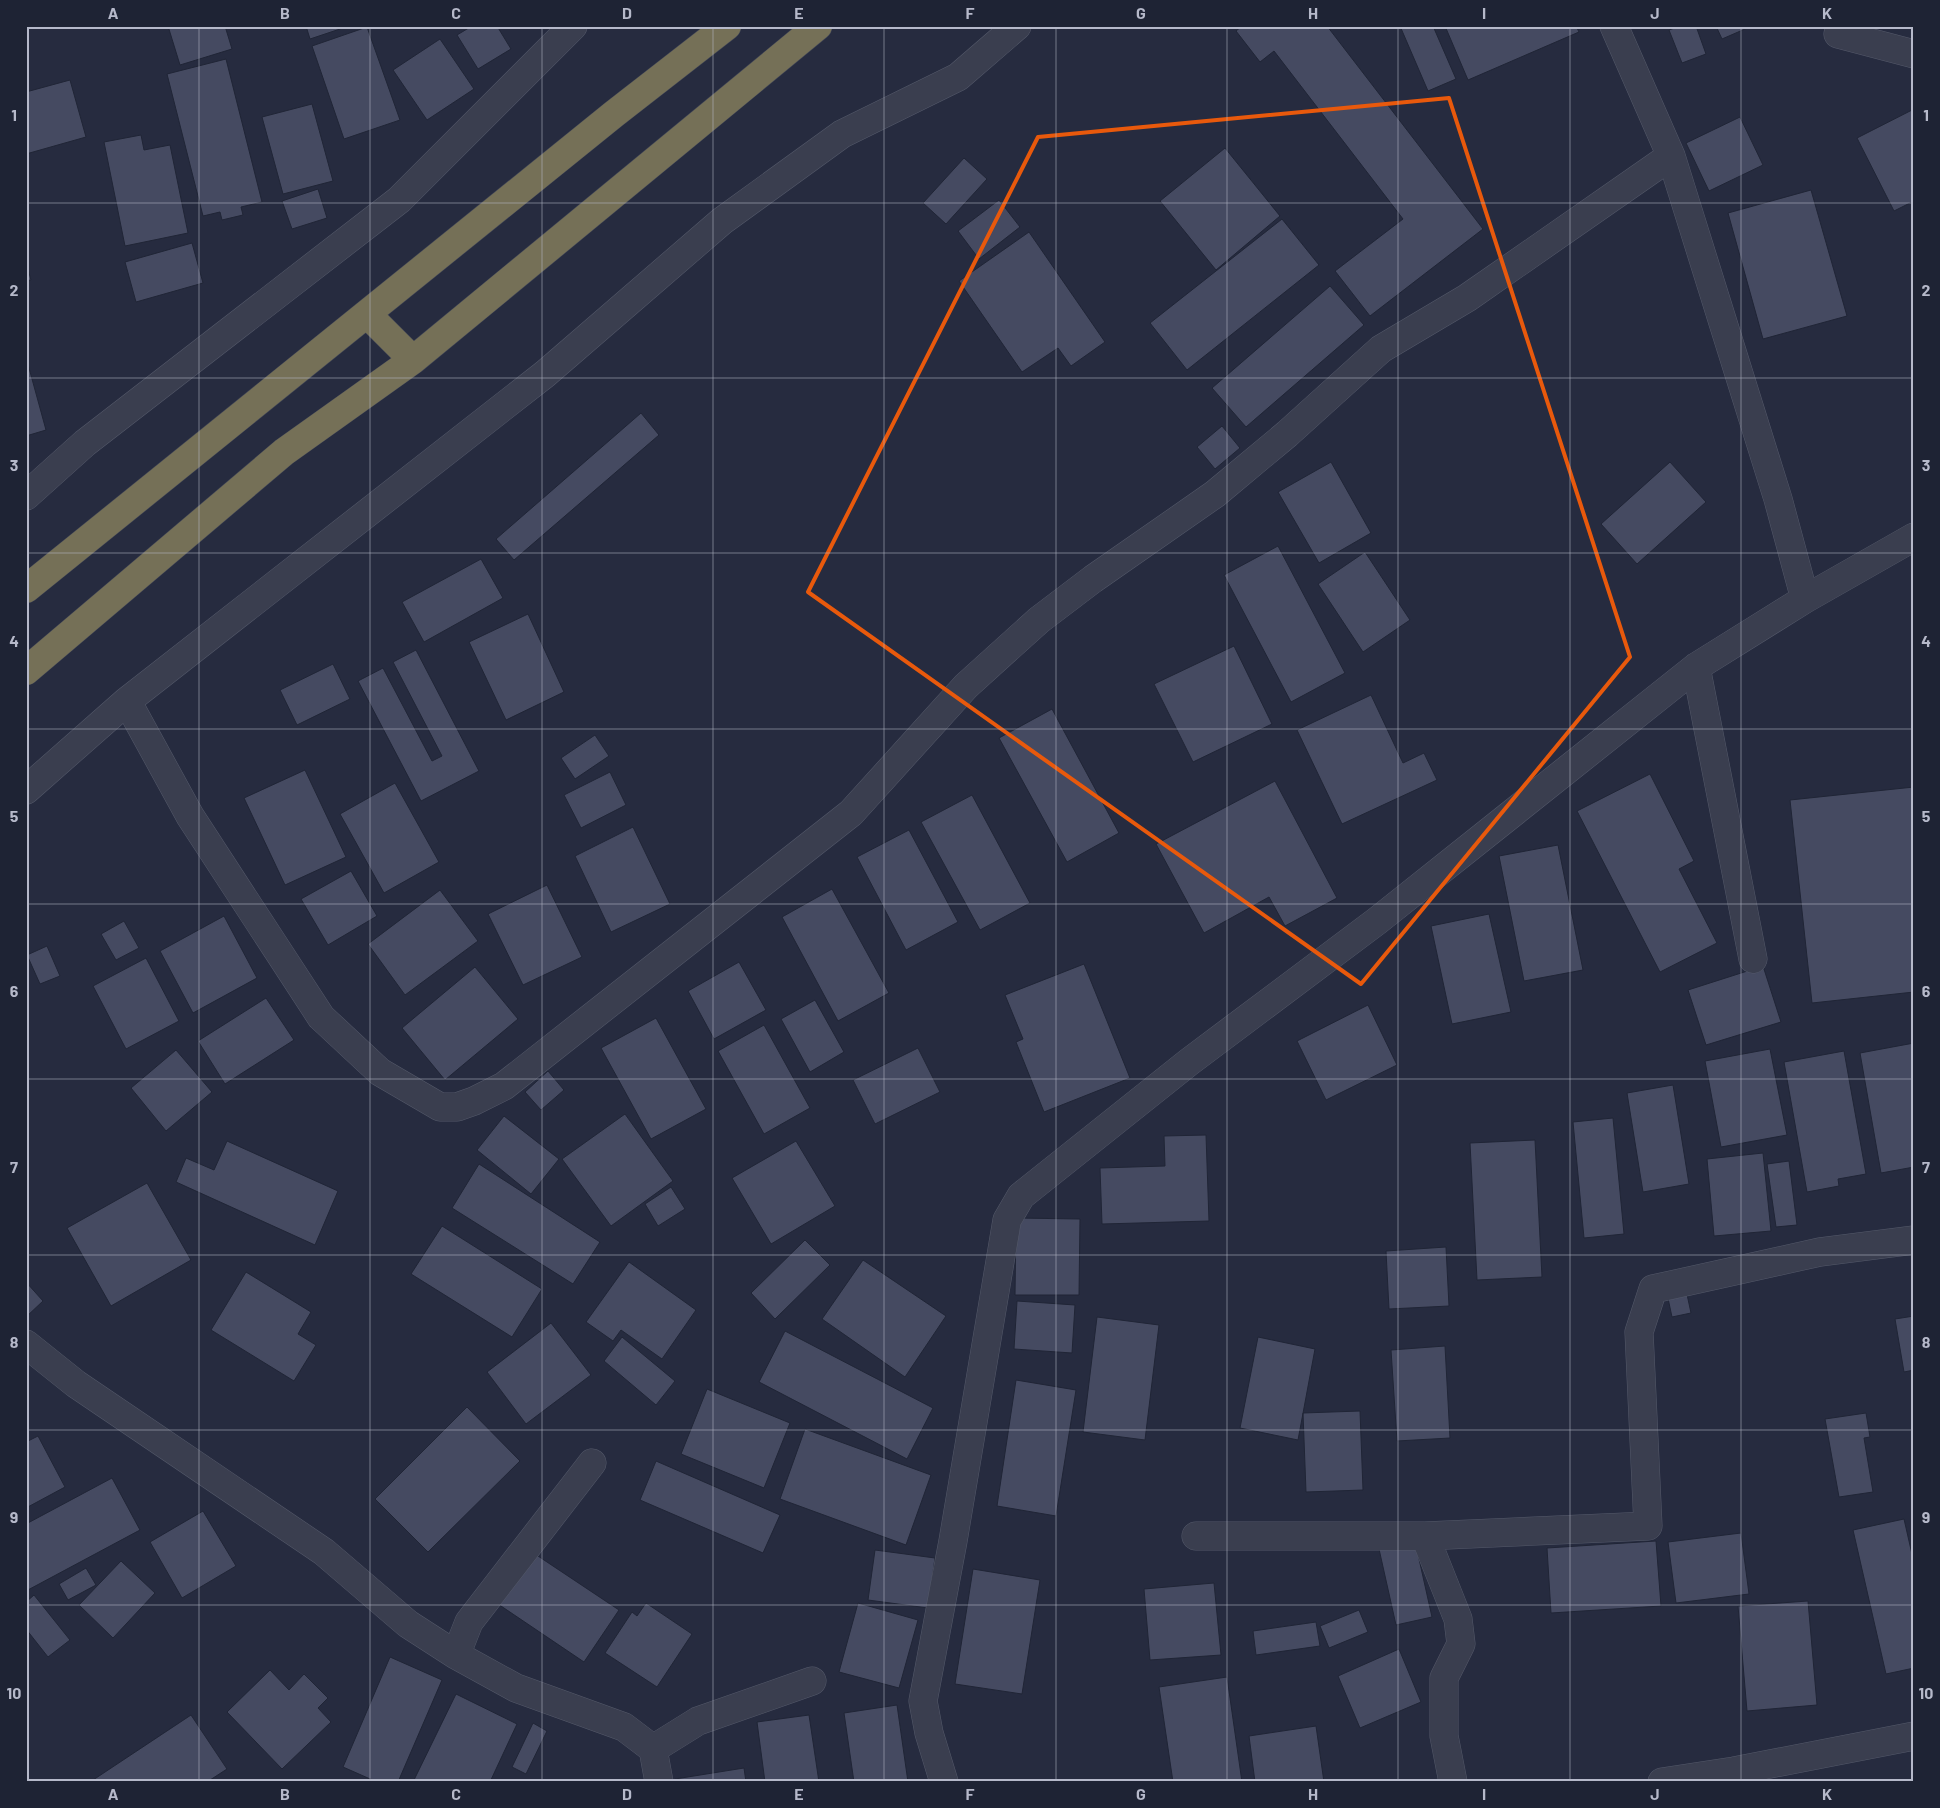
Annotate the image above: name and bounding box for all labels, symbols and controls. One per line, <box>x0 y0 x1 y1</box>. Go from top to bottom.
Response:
text: A <box>108 3 119 22</box>
text: B <box>280 3 290 22</box>
text: C <box>451 3 461 22</box>
text: D <box>622 3 632 22</box>
text: E <box>794 3 804 22</box>
text: F <box>966 3 975 22</box>
text: G <box>1136 3 1146 22</box>
text: H <box>1308 3 1318 22</box>
text: I <box>1482 3 1486 22</box>
text: J <box>1650 3 1660 22</box>
text: K <box>1822 3 1832 22</box>
text: 1 <box>11 105 17 124</box>
text: 1 <box>1923 105 1929 124</box>
text: 2 <box>10 280 19 299</box>
text: 2 <box>1922 280 1931 299</box>
text: 3 <box>10 455 18 474</box>
text: 3 <box>1922 455 1930 474</box>
text: 4 <box>9 631 19 650</box>
text: 4 <box>1921 631 1931 650</box>
text: 5 <box>10 806 19 825</box>
text: 5 <box>1922 806 1931 825</box>
text: 6 <box>10 981 19 1000</box>
text: 6 <box>1922 981 1931 1000</box>
text: 7 <box>10 1157 18 1176</box>
text: 7 <box>1922 1157 1930 1176</box>
text: 8 <box>10 1332 19 1351</box>
text: 8 <box>1922 1332 1931 1351</box>
text: 9 <box>10 1507 18 1526</box>
text: 9 <box>1922 1507 1930 1526</box>
text: 10 <box>7 1683 21 1702</box>
text: 10 <box>1919 1683 1933 1702</box>
text: A <box>108 1784 119 1803</box>
text: B <box>280 1784 290 1803</box>
text: C <box>451 1784 461 1803</box>
text: D <box>622 1784 632 1803</box>
text: E <box>794 1784 804 1803</box>
text: F <box>966 1784 975 1803</box>
text: G <box>1136 1784 1146 1803</box>
text: H <box>1308 1784 1318 1803</box>
text: I <box>1482 1784 1486 1803</box>
text: J <box>1650 1784 1660 1803</box>
text: K <box>1822 1784 1832 1803</box>

